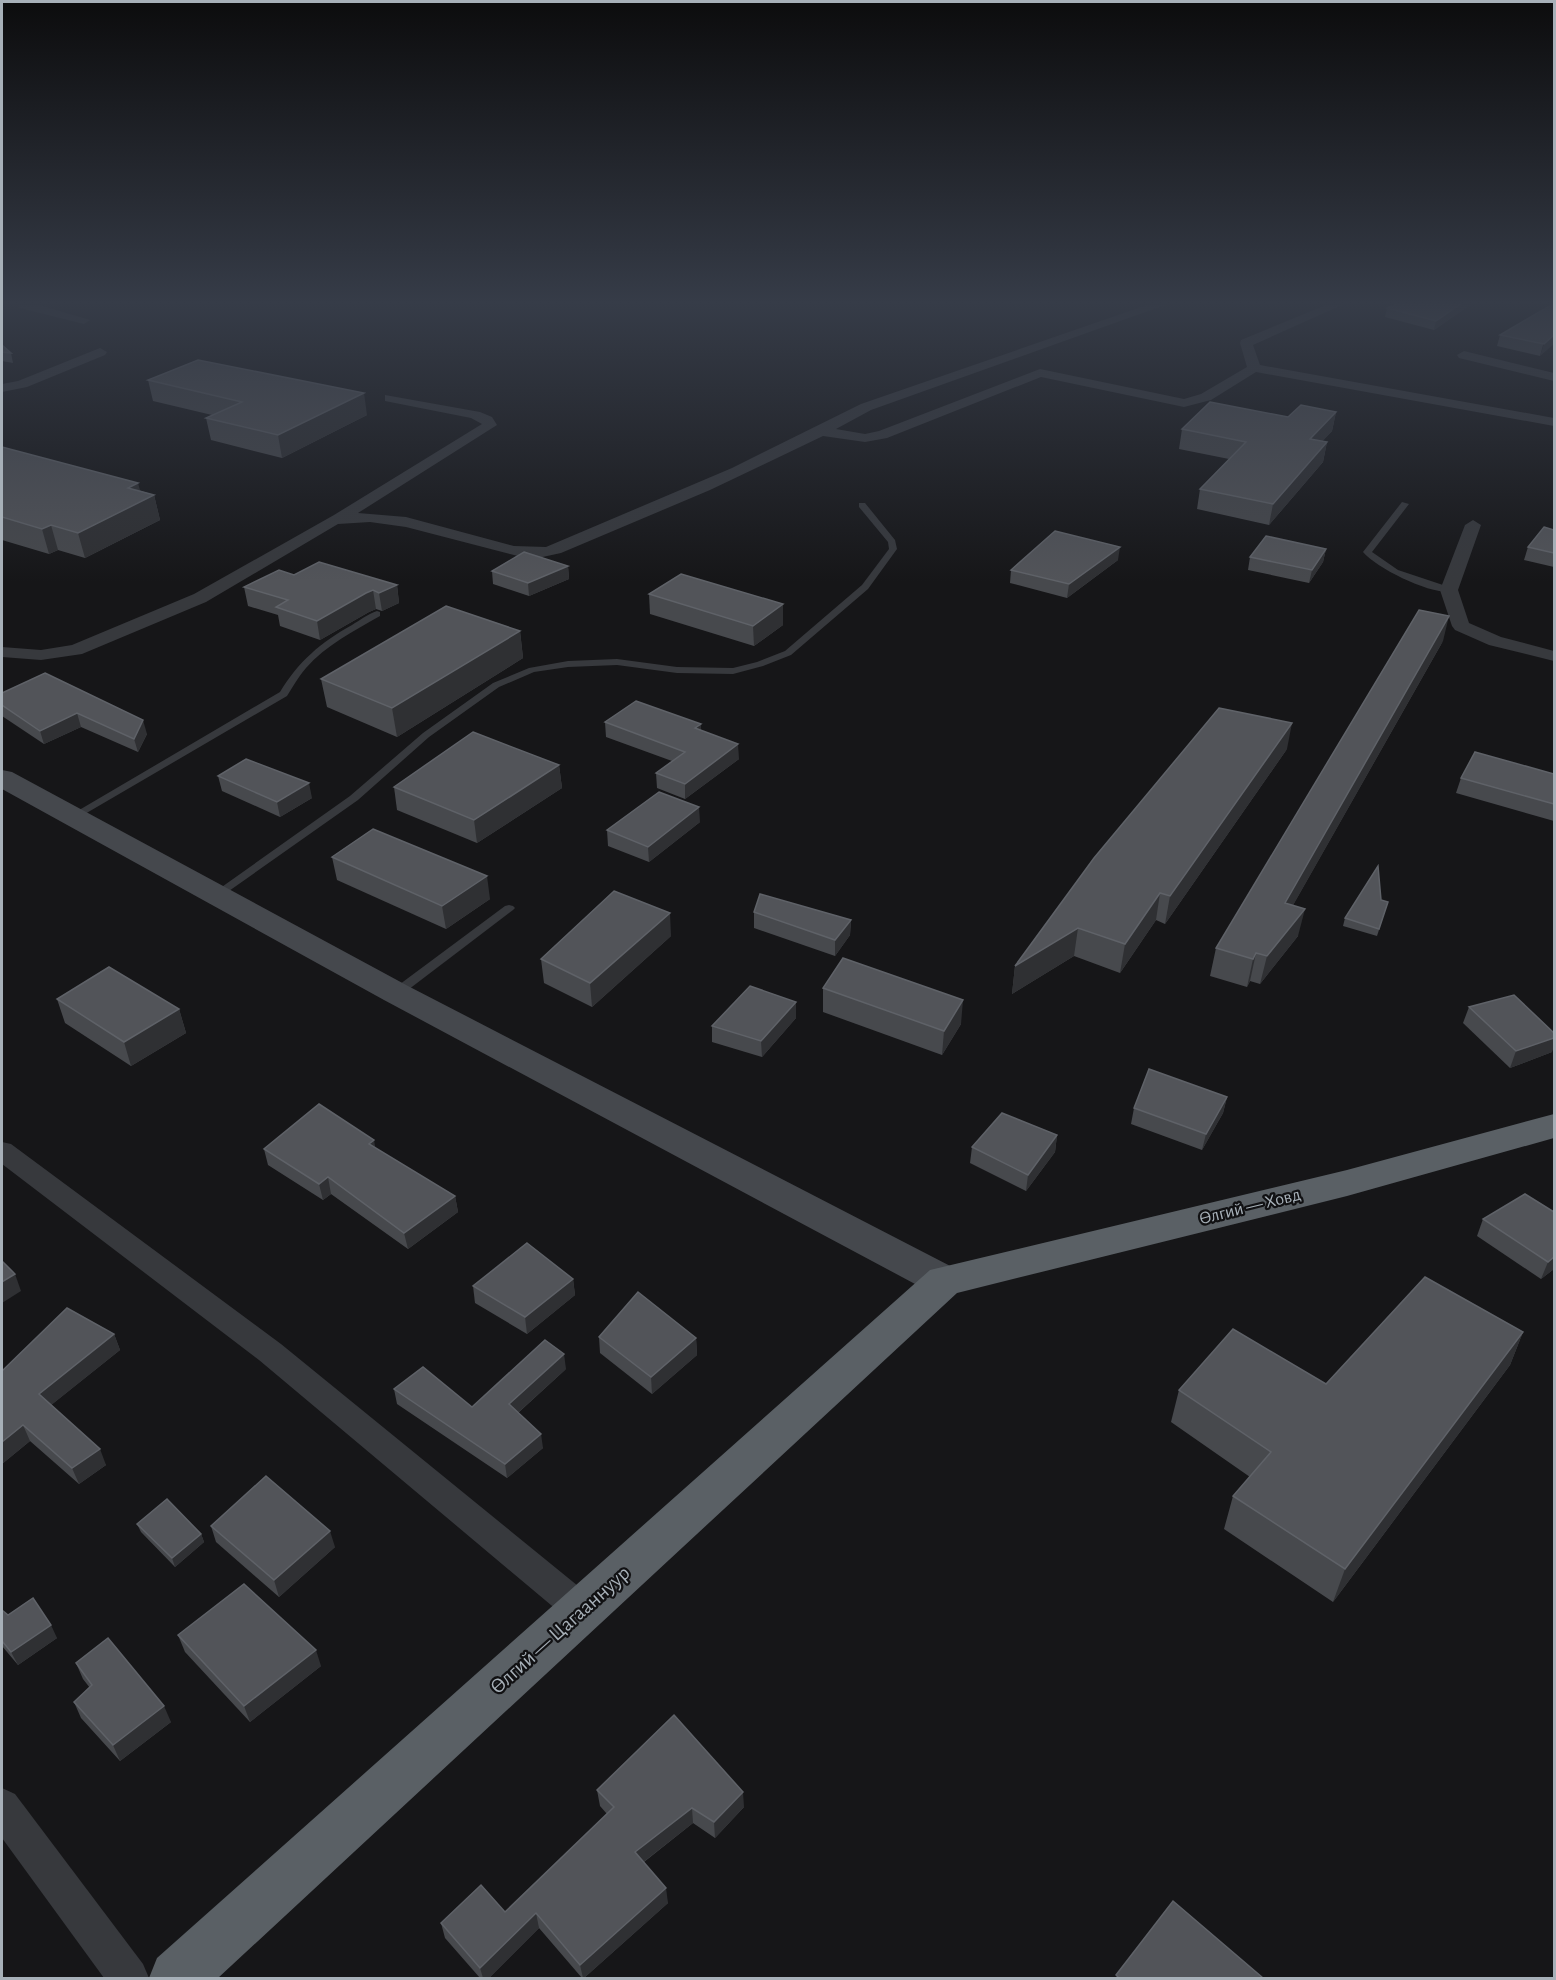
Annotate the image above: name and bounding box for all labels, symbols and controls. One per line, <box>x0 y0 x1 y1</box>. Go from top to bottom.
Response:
street label: Өлгий — Ховд <box>1197 1186 1303 1228</box>
street label: Өлгий — Цагааннуур <box>486 1562 634 1698</box>

